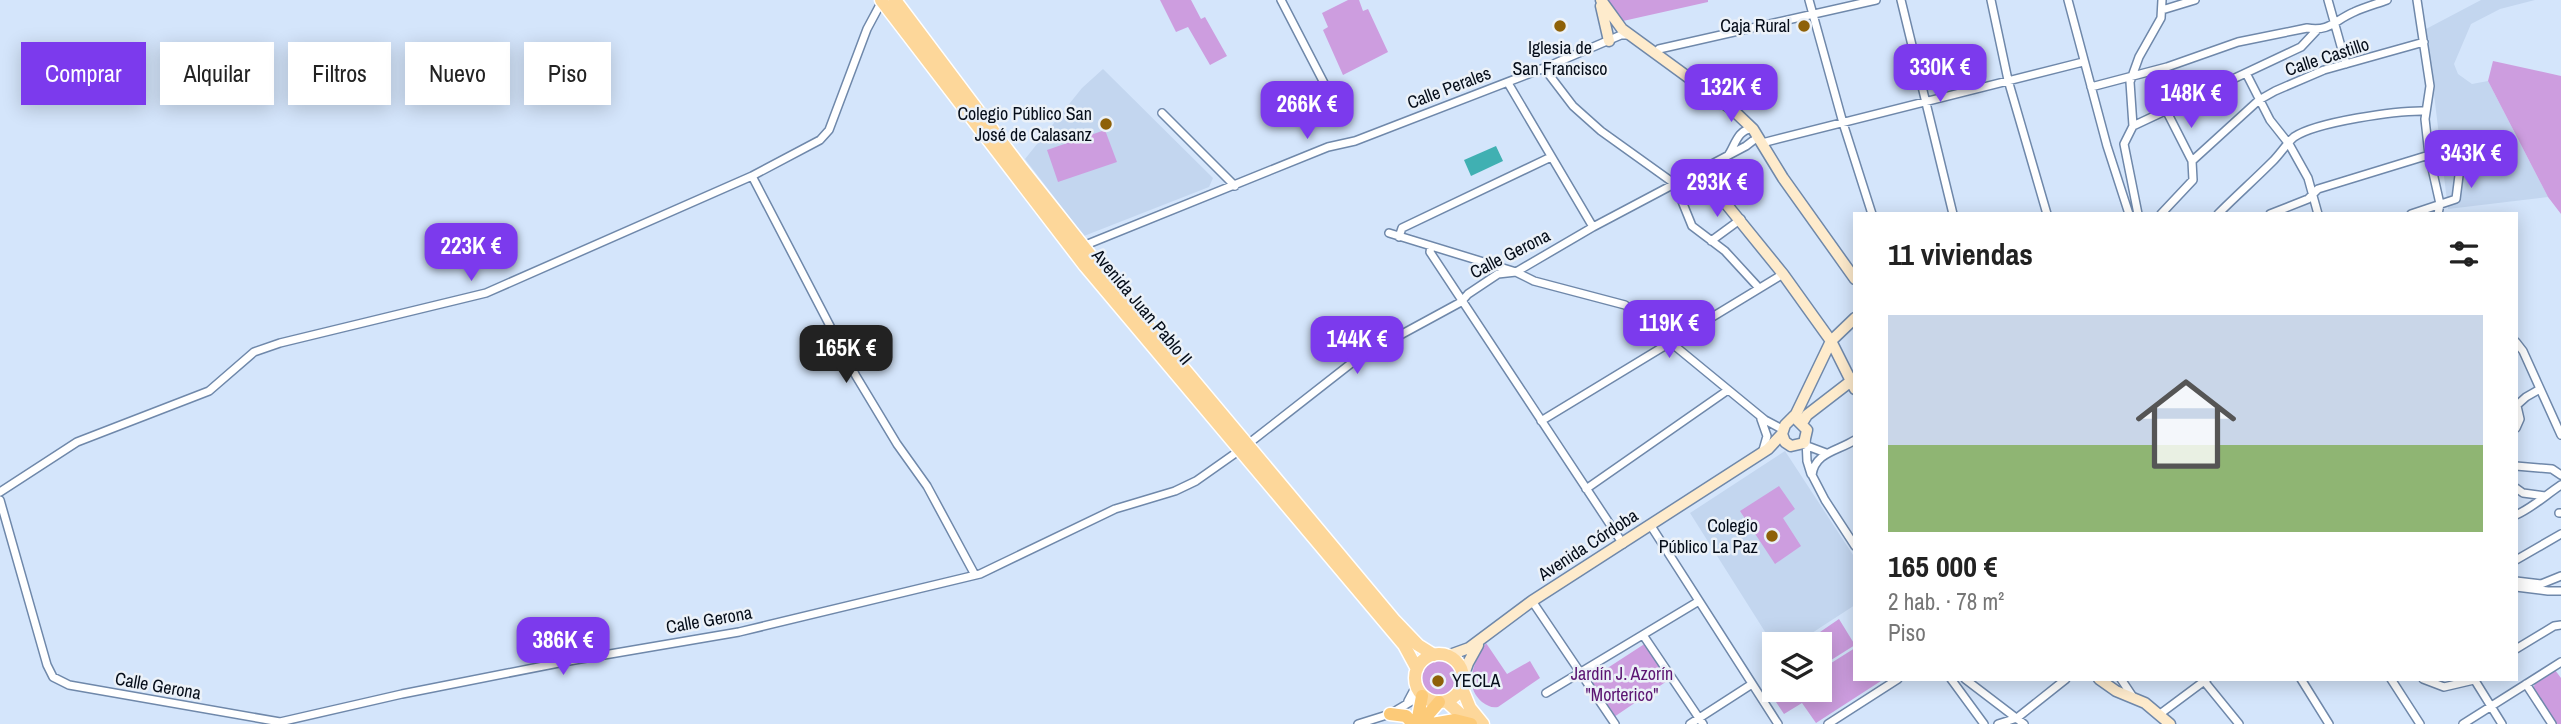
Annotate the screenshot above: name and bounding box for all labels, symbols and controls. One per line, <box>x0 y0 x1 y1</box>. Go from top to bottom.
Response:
place label: Caja Rural <box>1720 13 1790 38</box>
marker: Iglesia de San Francisco <box>1552 18 1568 34</box>
marker: Caja Rural <box>1796 18 1812 34</box>
street label: Calle Castillo <box>2282 31 2372 82</box>
place label: Iglesia de San Francisco <box>1512 35 1608 81</box>
chip: Comprar <box>21 42 146 105</box>
chip: Alquilar <box>160 42 274 105</box>
chip: Filtros <box>288 42 391 105</box>
chip: Nuevo <box>405 42 510 105</box>
chip: Piso <box>524 42 611 105</box>
pin: 330K € <box>1883 44 1997 104</box>
text: 330K € <box>1910 51 1970 82</box>
street label: Calle Perales <box>1403 60 1494 115</box>
pin: 132K € <box>1674 64 1788 124</box>
text: 132K € <box>1701 71 1761 102</box>
pin: 148K € <box>2134 71 2248 130</box>
text: 148K € <box>2161 77 2221 108</box>
pin: 266K € <box>1250 82 1364 141</box>
text: 266K € <box>1277 88 1337 119</box>
place label: Colegio Público San José de Calasanz <box>957 101 1092 147</box>
marker: Colegio Público San José de Calasanz <box>1098 116 1114 132</box>
pin: 343K € <box>2414 130 2528 190</box>
text: 343K € <box>2441 137 2501 168</box>
pin: 293K € <box>1660 160 1774 219</box>
text: 293K € <box>1687 166 1747 197</box>
street label: Calle Gerona <box>1465 223 1554 284</box>
pin: 223K € <box>414 224 528 283</box>
text: 223K € <box>441 230 501 261</box>
text: 11 viviendas <box>1888 234 2033 274</box>
icon: filters <box>2445 235 2483 273</box>
street label: Avenida Juan Pablo II <box>1086 243 1198 370</box>
pin: 119K € <box>1612 300 1726 360</box>
text: 119K € <box>1639 307 1699 338</box>
pin: 144K € <box>1300 316 1414 376</box>
text: 144K € <box>1327 323 1387 354</box>
pin: 165K € <box>789 326 903 385</box>
text: 165K € <box>816 332 876 363</box>
icon: home <box>2123 361 2249 487</box>
street label: Avenida Córdoba <box>1532 503 1643 587</box>
place label: Colegio Público La Paz <box>1659 513 1758 559</box>
marker: Colegio Público La Paz <box>1764 528 1780 544</box>
text: 165 000 € <box>1888 546 1997 586</box>
text: 2 hab. · 78 m² <box>1888 586 2004 617</box>
street label: Calle Gerona <box>664 600 754 639</box>
text: Piso <box>1888 617 1926 648</box>
pin: 386K € <box>506 618 620 677</box>
text: 386K € <box>533 624 593 655</box>
map controls <box>1762 632 1832 702</box>
button: layers <box>1762 632 1832 702</box>
park label: Jardín J. Azorín "Morterico" <box>1571 661 1673 707</box>
street label: Calle Gerona <box>113 666 203 705</box>
place label: YECLA <box>1452 668 1501 693</box>
marker: YECLA <box>1430 673 1446 689</box>

